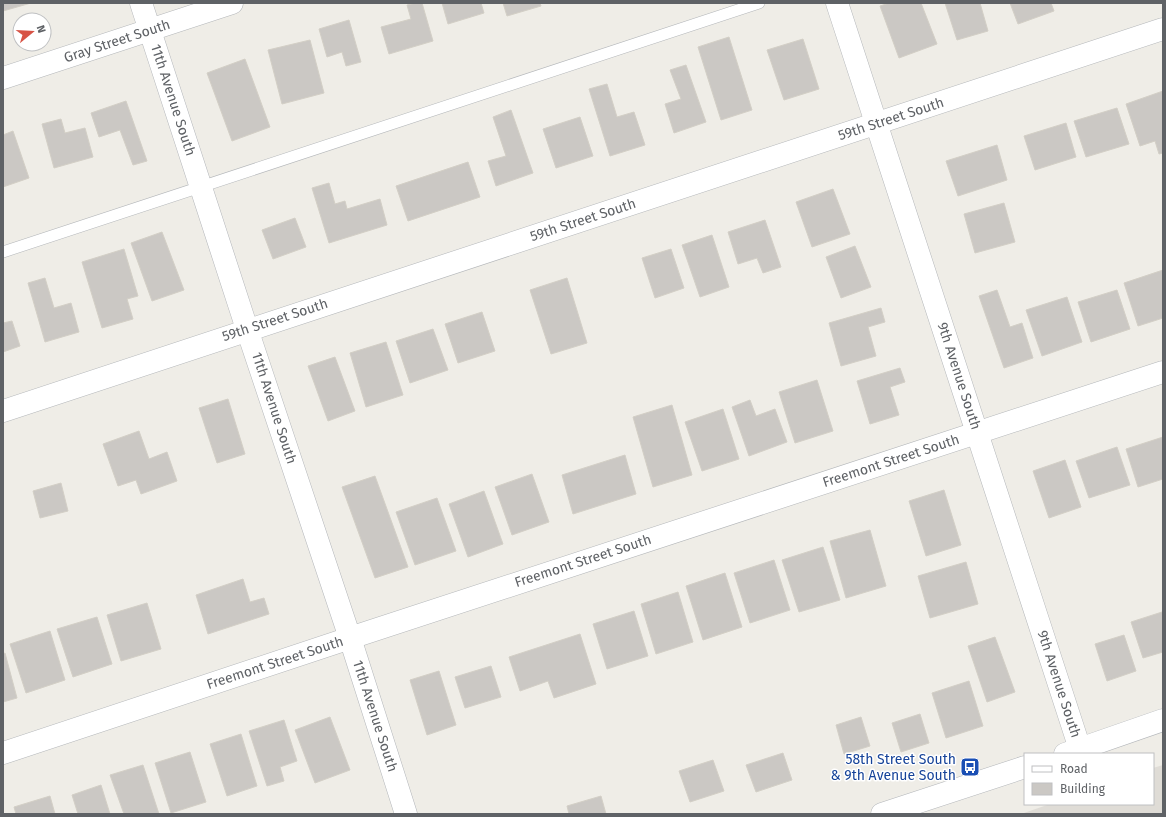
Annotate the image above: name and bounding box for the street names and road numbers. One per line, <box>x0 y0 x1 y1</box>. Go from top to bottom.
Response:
street label: Gray Street South <box>62 16 172 66</box>
street label: 11th Avenue South <box>147 42 199 158</box>
street label: 59th Street South <box>836 94 946 144</box>
street label: 59th Street South <box>528 195 638 245</box>
street label: 59th Street South <box>220 295 330 345</box>
street label: 9th Avenue South <box>934 320 984 432</box>
street label: 11th Avenue South <box>248 350 300 466</box>
street label: Freemont Street South <box>821 431 961 491</box>
street label: Freemont Street South <box>513 531 653 591</box>
street label: 9th Avenue South <box>1034 628 1084 740</box>
street label: Freemont Street South <box>205 633 345 693</box>
street label: 11th Avenue South <box>349 658 401 774</box>

